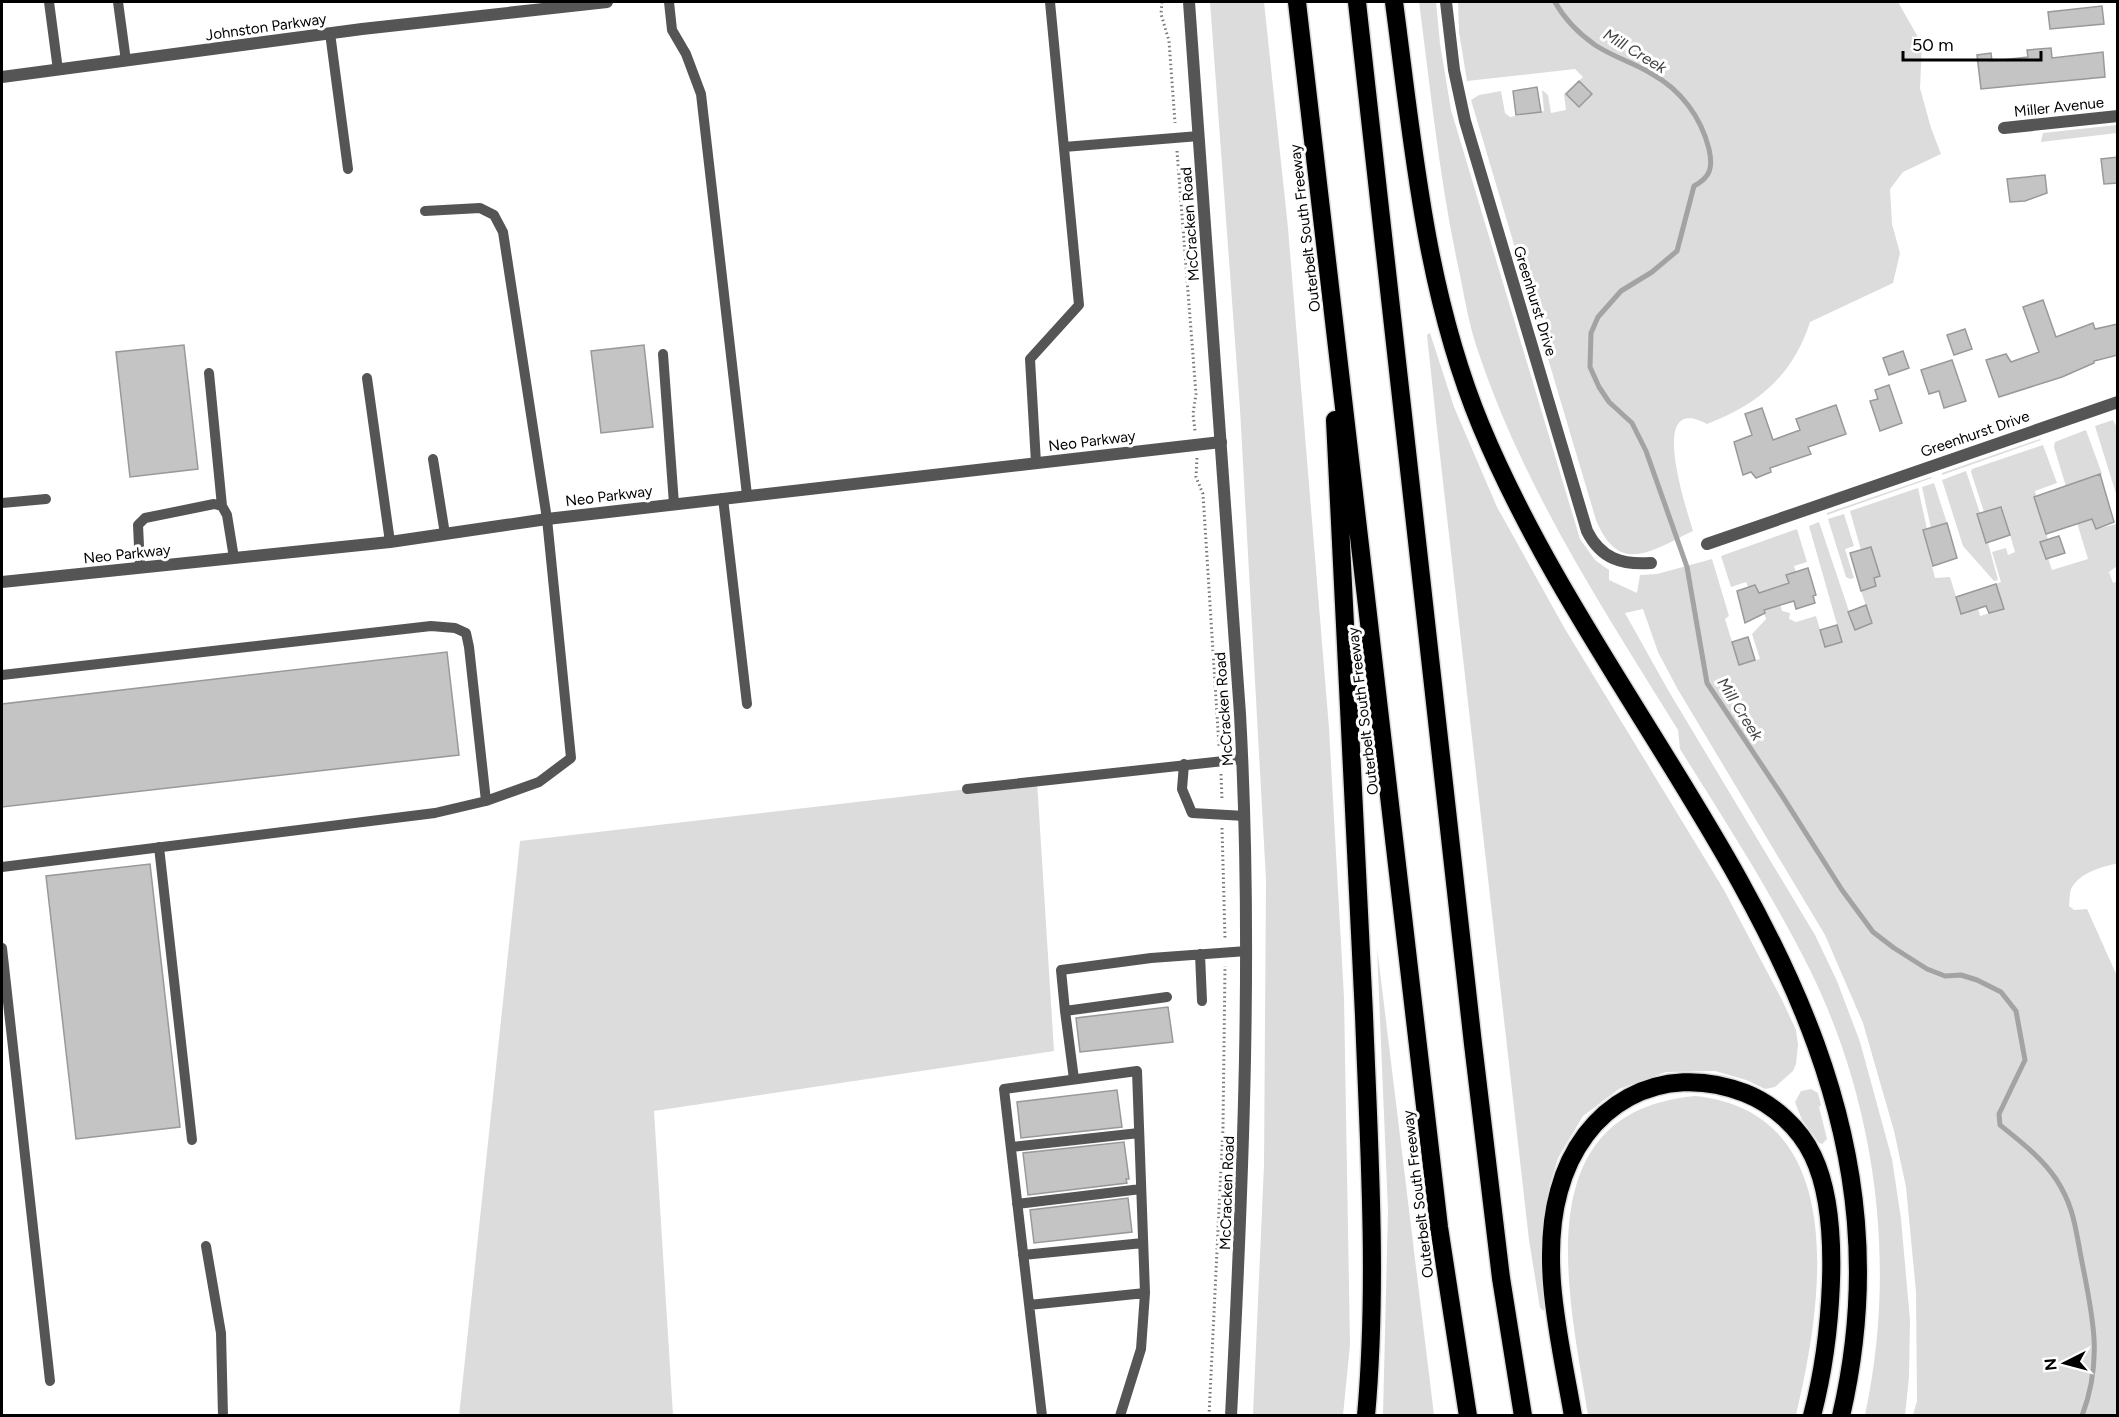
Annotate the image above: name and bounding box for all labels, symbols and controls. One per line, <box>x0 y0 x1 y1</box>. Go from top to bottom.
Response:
street label: Johnston Parkway <box>204 10 328 44</box>
scale bar <box>1903 24 2041 62</box>
water label: Mill Creek <box>1600 25 1671 78</box>
text: 50 m <box>1912 34 1954 56</box>
street label: Miller Avenue <box>2013 93 2105 121</box>
street label: Outerbelt South Freeway <box>1286 143 1324 313</box>
street label: McCracken Road <box>1177 166 1203 282</box>
street label: Greenhurst Drive <box>1510 244 1560 358</box>
street label: Greenhurst Drive <box>1918 407 2032 461</box>
street label: Neo Parkway <box>1047 427 1137 455</box>
street label: Neo Parkway <box>564 482 654 510</box>
street label: Neo Parkway <box>82 540 172 568</box>
street label: Outerbelt South Freeway <box>1344 626 1382 796</box>
street label: McCracken Road <box>1211 651 1237 767</box>
water label: Mill Creek <box>1713 674 1767 745</box>
street label: Outerbelt South Freeway <box>1399 1109 1437 1279</box>
street label: McCracken Road <box>1216 1136 1238 1250</box>
north arrow <box>2035 1333 2095 1393</box>
text: N <box>2040 1357 2061 1372</box>

